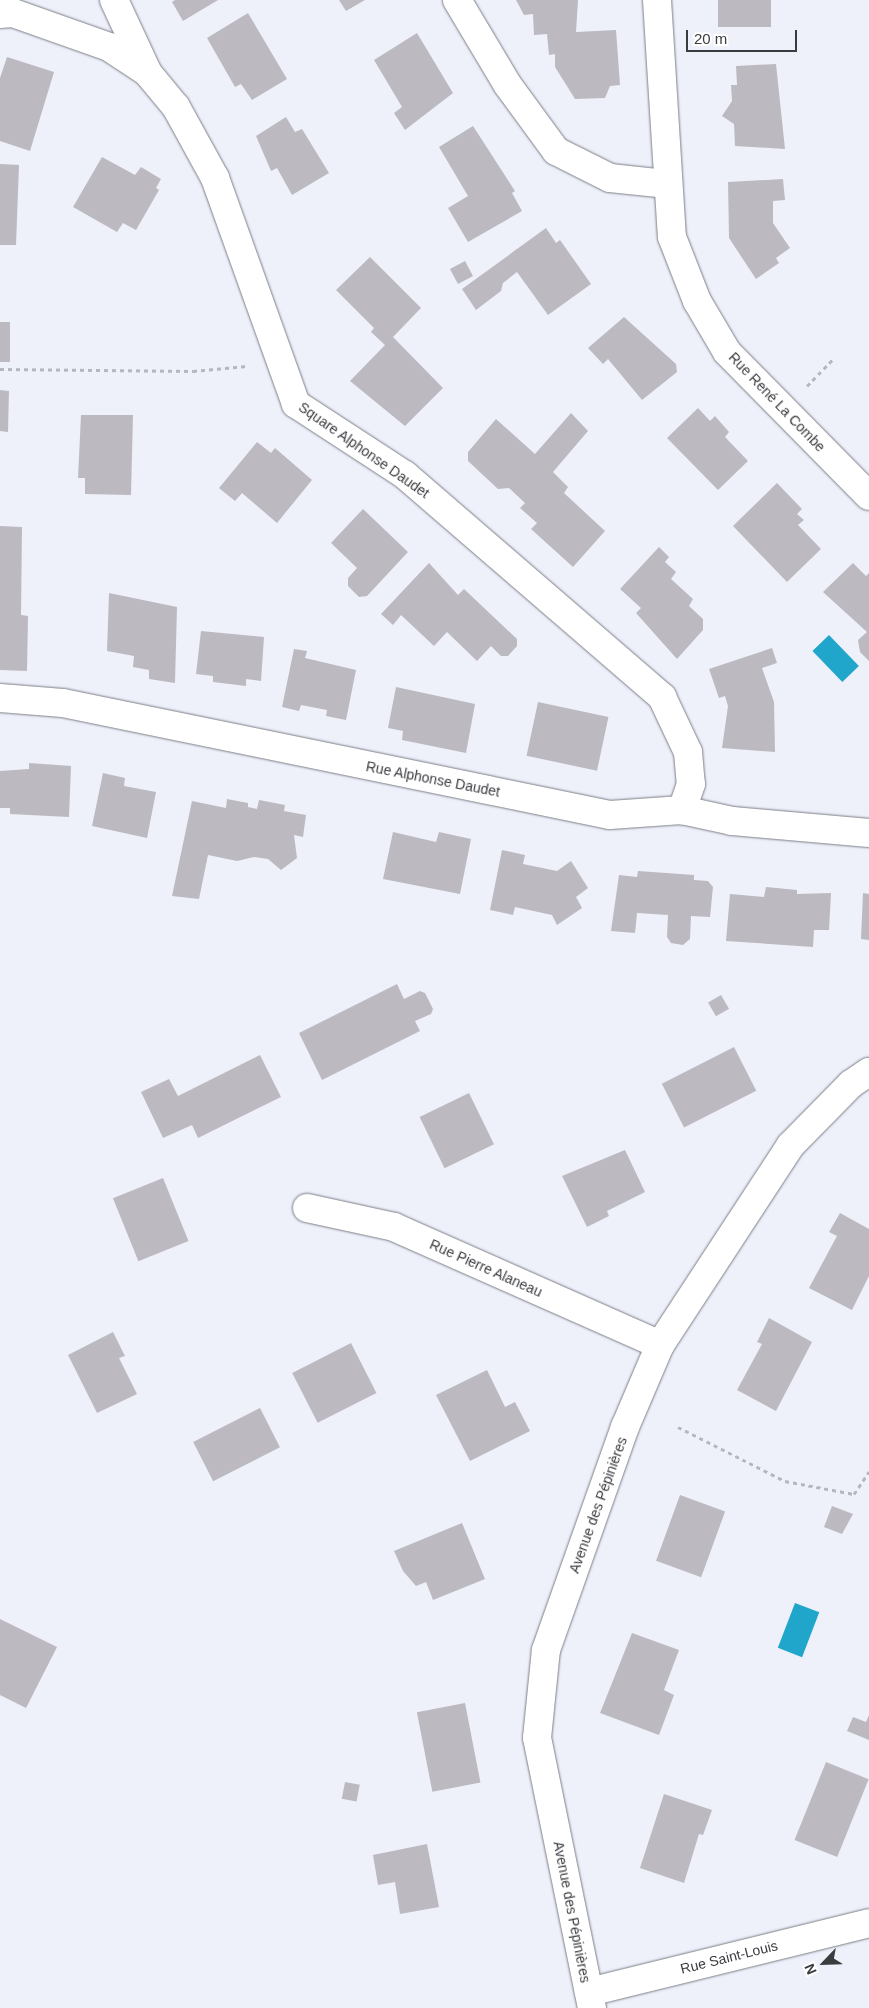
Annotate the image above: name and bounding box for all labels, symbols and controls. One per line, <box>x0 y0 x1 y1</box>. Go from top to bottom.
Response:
scale bar <box>689 20 800 52</box>
text: 20 m <box>694 30 727 47</box>
street label: Rue René La Combe <box>725 349 829 455</box>
street label: Square Alphonse Daudet <box>295 398 433 502</box>
street label: Rue Alphonse Daudet <box>364 758 502 800</box>
street label: Rue Pierre Alaneau <box>427 1235 545 1301</box>
street label: Avenue des Pépinières <box>566 1435 630 1575</box>
street label: Avenue des Pépinières <box>550 1840 594 1984</box>
street label: Rue Saint-Louis <box>679 1937 779 1977</box>
north arrow <box>799 1938 849 1988</box>
text: N <box>801 1961 820 1977</box>

